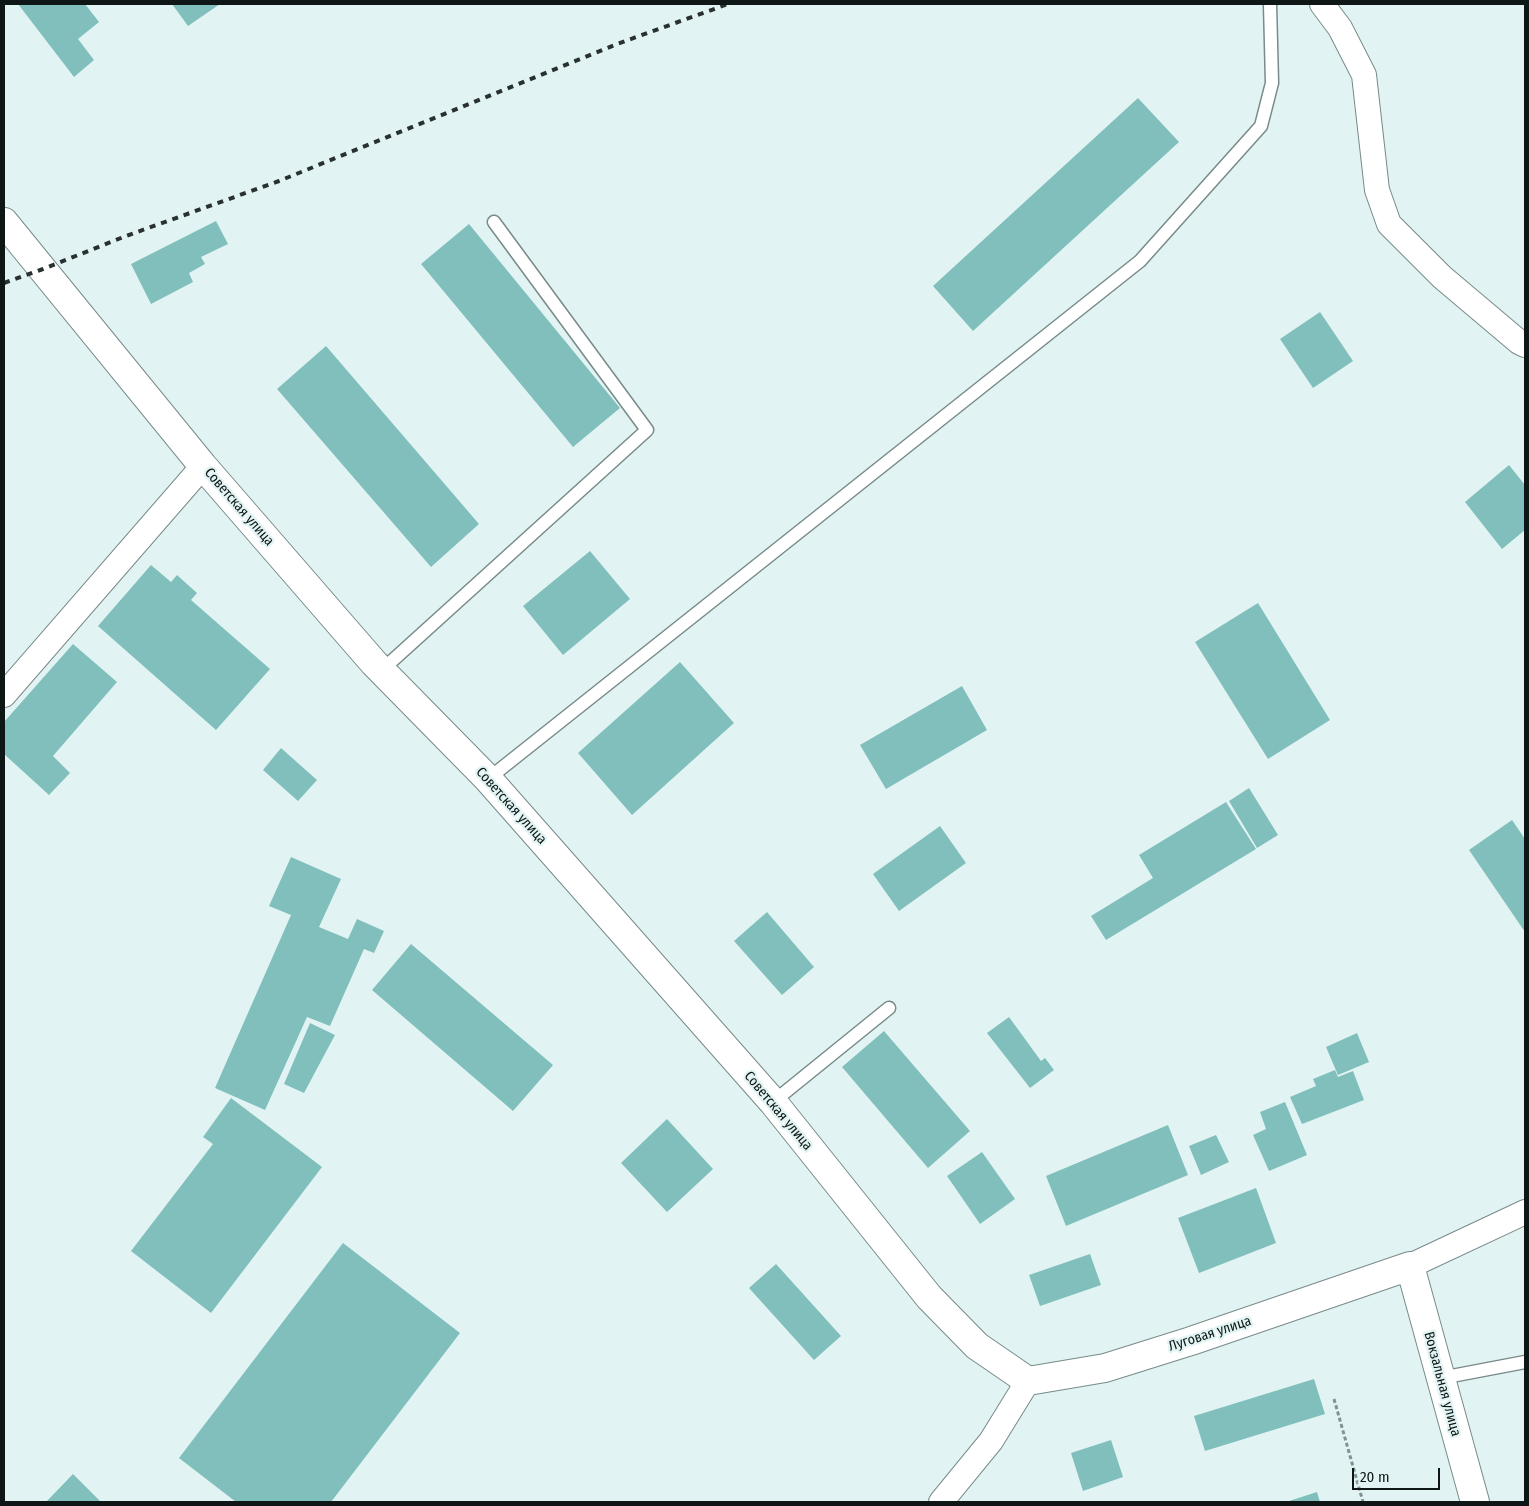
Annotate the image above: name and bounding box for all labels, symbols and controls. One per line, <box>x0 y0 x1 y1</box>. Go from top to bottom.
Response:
street label: Советская улица <box>201 465 277 549</box>
street label: Советская улица <box>472 764 550 848</box>
street label: Советская улица <box>740 1068 816 1154</box>
street label: Луговая улица <box>1167 1313 1253 1355</box>
street label: Вокзальная улица <box>1420 1330 1464 1438</box>
scale bar <box>1354 1458 1442 1490</box>
text: 20 m <box>1360 1468 1390 1486</box>

